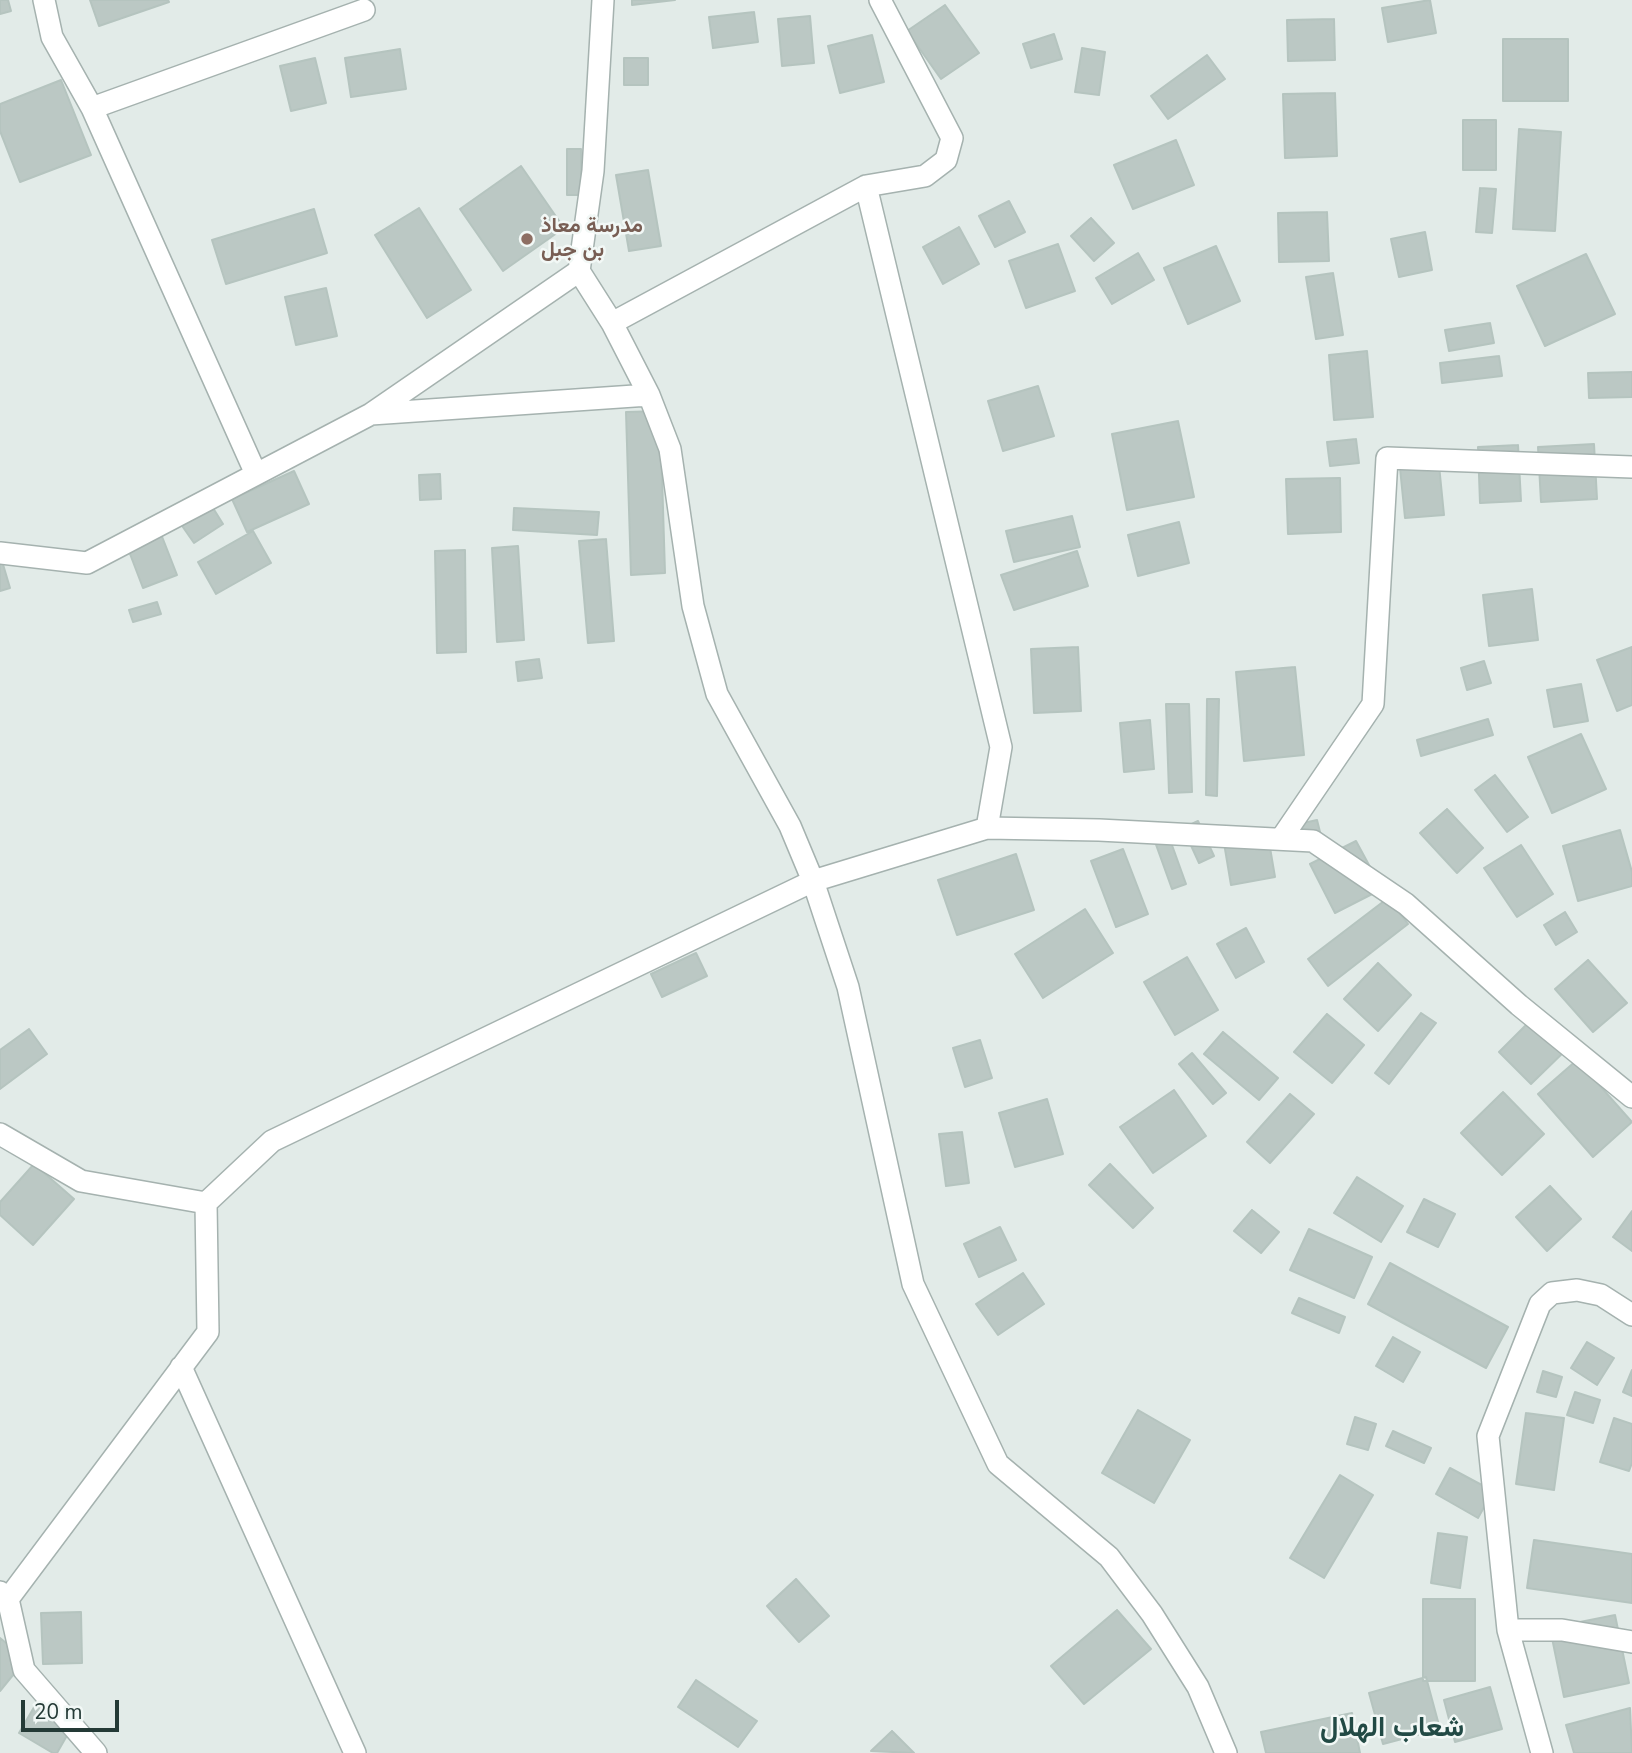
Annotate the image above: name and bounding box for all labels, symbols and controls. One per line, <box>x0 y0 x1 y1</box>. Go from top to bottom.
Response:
place label: مدرسة معاذ بن جبل <box>541 214 643 264</box>
marker: مدرسة معاذ بن جبل <box>519 231 535 247</box>
scale bar <box>24 1686 122 1730</box>
text: 20 m <box>34 1698 83 1726</box>
district label: شعاب الهلال <box>1320 1712 1464 1746</box>

